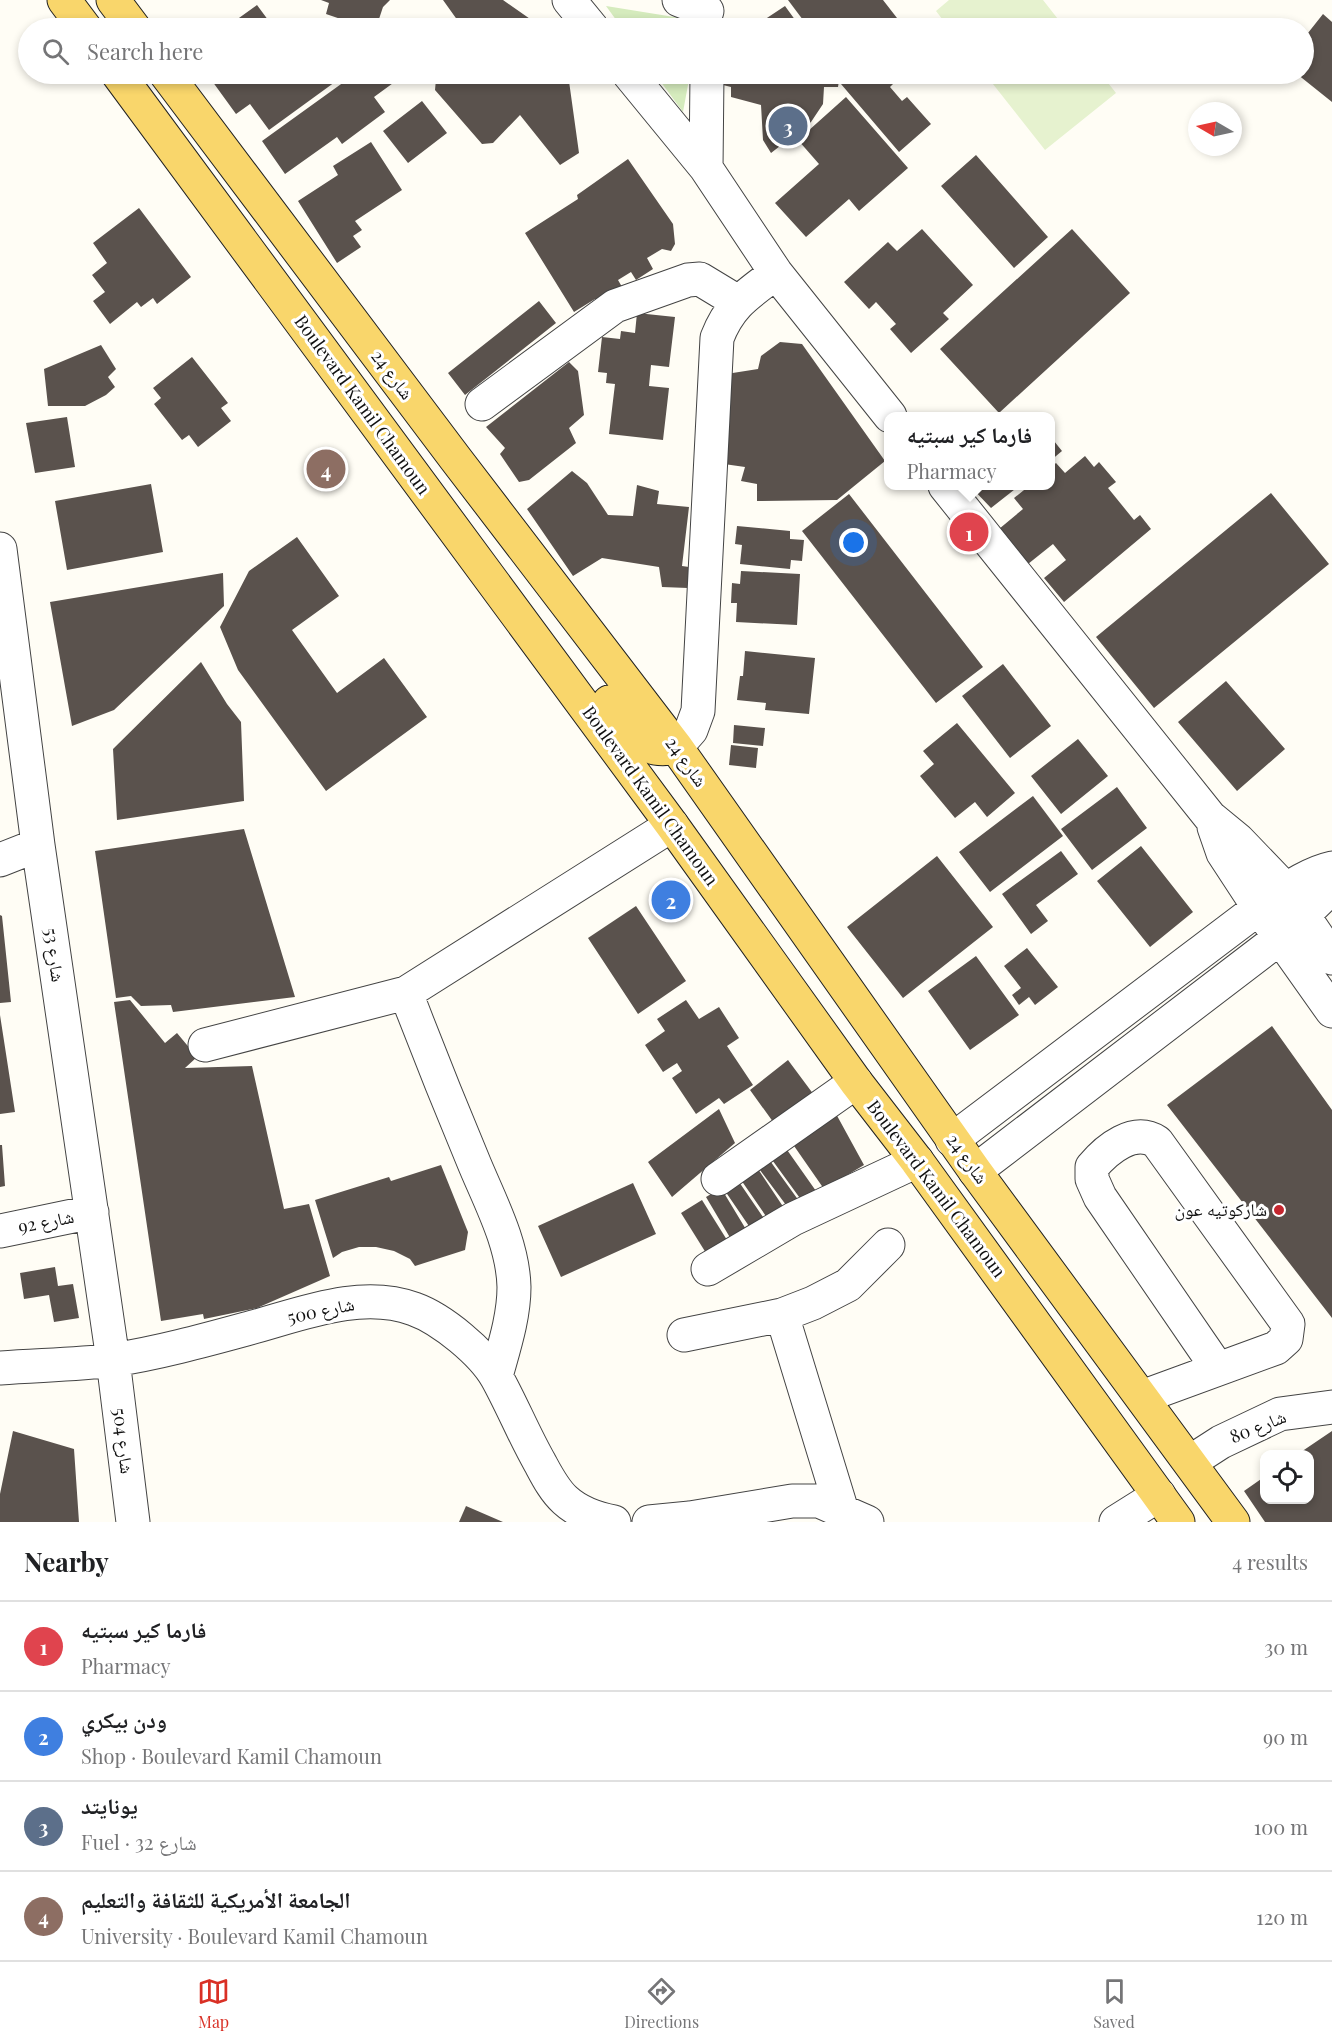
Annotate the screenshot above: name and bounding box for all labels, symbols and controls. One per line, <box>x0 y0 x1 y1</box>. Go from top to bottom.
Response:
search box <box>18 18 1314 84</box>
icon: search <box>39 35 72 68</box>
text: Search here <box>87 36 203 66</box>
north arrow <box>1188 102 1242 156</box>
pin: 3 <box>768 104 808 148</box>
street label: Boulevard Kamil Chamoun <box>289 310 436 499</box>
street label: شارع 24 <box>366 345 419 404</box>
popup <box>884 412 1055 490</box>
text: فارما كير سبتيه <box>907 419 1032 449</box>
pin: 4 <box>306 446 346 492</box>
text: Pharmacy <box>907 457 997 484</box>
pin: 1 <box>950 510 988 554</box>
your location <box>839 528 868 557</box>
street label: Boulevard Kamil Chamoun <box>577 701 724 890</box>
street label: شارع 24 <box>661 732 713 791</box>
pin: 2 <box>652 878 690 922</box>
street label: شارع 53 <box>39 926 71 983</box>
street label: Boulevard Kamil Chamoun <box>862 1095 1012 1282</box>
street label: شارع 24 <box>942 1129 994 1188</box>
place label: شاركوتيه عون <box>1174 1197 1267 1221</box>
marker: شاركوتيه عون <box>1272 1203 1286 1217</box>
street label: شارع 92 <box>16 1204 76 1238</box>
street label: شارع 500 <box>285 1291 356 1329</box>
street label: شارع 80 <box>1226 1404 1289 1448</box>
street label: شارع 504 <box>108 1407 140 1475</box>
map controls <box>1260 1450 1314 1504</box>
button: locate <box>1260 1450 1314 1504</box>
text: Nearby <box>24 1544 109 1579</box>
text: 4 results <box>1232 1548 1308 1575</box>
text: فارما كير سبتيه <box>81 1614 206 1644</box>
text: 1 <box>40 1633 47 1660</box>
text: 30 m <box>1264 1633 1308 1660</box>
text: Pharmacy <box>81 1652 171 1679</box>
text: ودن بيكري <box>81 1704 167 1734</box>
text: 2 <box>38 1723 49 1750</box>
text: 90 m <box>1263 1723 1308 1750</box>
text: Shop · Boulevard Kamil Chamoun <box>81 1742 382 1769</box>
text: يونايتد <box>81 1790 138 1820</box>
text: 3 <box>39 1813 48 1840</box>
text: 100 m <box>1254 1813 1308 1840</box>
text: Fuel · شارع 32 <box>81 1828 197 1855</box>
text: الجامعة الأمريكية للثقافة والتعليم <box>81 1884 350 1914</box>
text: 4 <box>38 1903 49 1930</box>
text: 120 m <box>1256 1903 1308 1930</box>
text: University · Boulevard Kamil Chamoun <box>81 1922 428 1949</box>
tab: Map <box>197 1975 230 2032</box>
tab: Directions <box>624 1975 699 2032</box>
tab: Saved <box>1093 1975 1135 2032</box>

